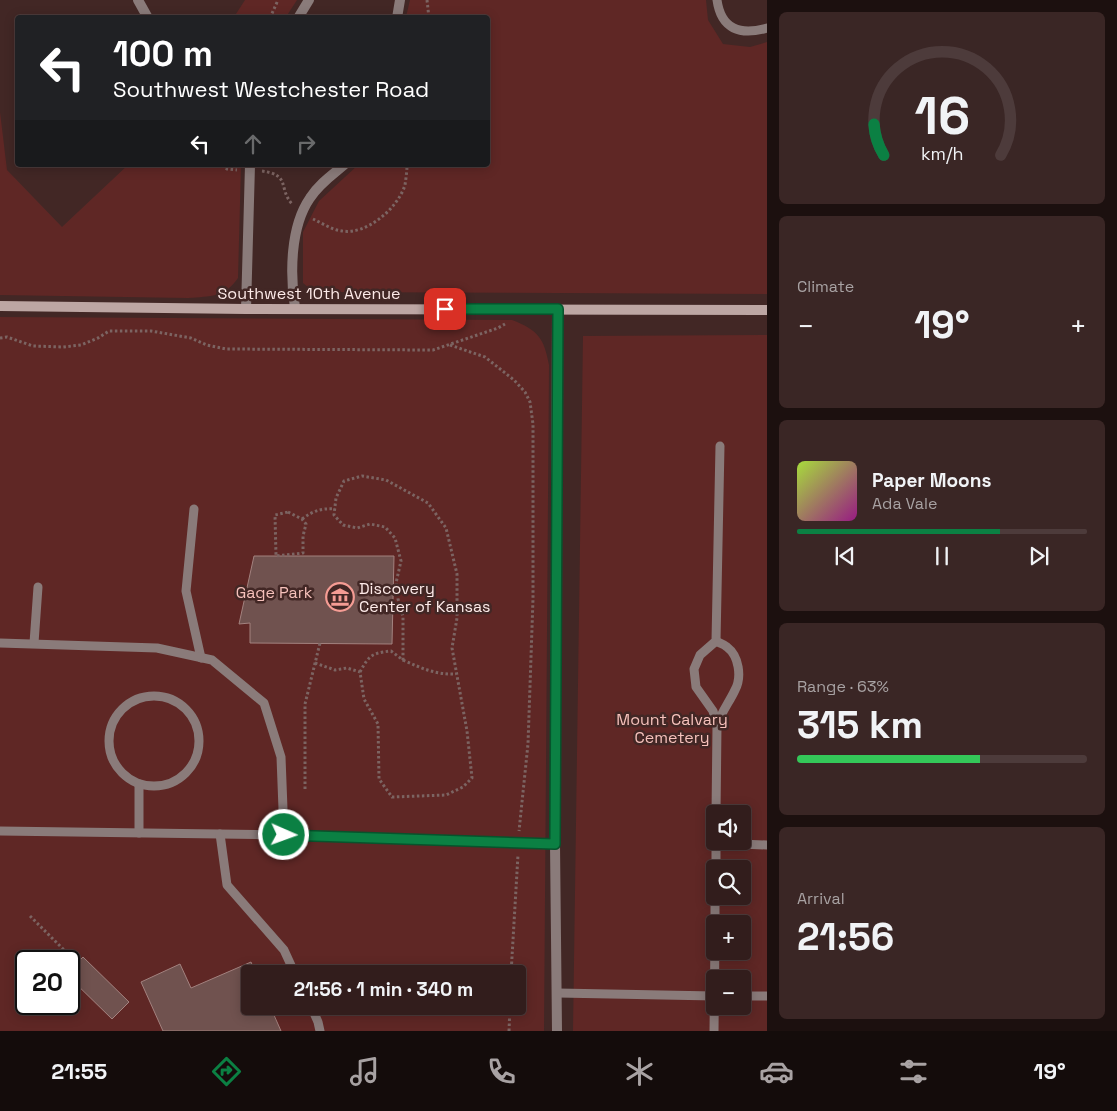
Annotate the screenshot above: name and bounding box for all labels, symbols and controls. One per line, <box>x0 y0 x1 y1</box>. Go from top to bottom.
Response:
text: 100 m <box>113 32 213 76</box>
icon: left <box>30 35 95 100</box>
text: Southwest Westchester Road <box>113 75 429 103</box>
text: 16 <box>914 83 970 149</box>
icon: left <box>186 130 214 158</box>
icon: ahead <box>239 130 267 158</box>
icon: right <box>292 130 320 158</box>
text: km/h <box>921 142 963 165</box>
text: Climate <box>797 276 854 297</box>
street label: Southwest 10th Avenue <box>218 283 400 304</box>
pin <box>424 288 466 330</box>
icon: arrive <box>431 295 459 323</box>
text: 19° <box>914 301 970 349</box>
text: − <box>797 308 814 344</box>
text: + <box>1070 308 1087 344</box>
text: Paper Moons <box>872 468 991 493</box>
text: Ada Vale <box>872 493 937 514</box>
icon: previous <box>831 542 859 570</box>
icon: pause <box>928 542 956 570</box>
icon: next <box>1025 542 1053 570</box>
place label: Discovery Center of Kansas <box>359 578 490 617</box>
park label: Gage Park <box>236 582 313 603</box>
museum icon: Discovery Center of Kansas <box>325 582 355 612</box>
text: Range · 63% <box>797 676 889 697</box>
text: 315 km <box>797 701 923 749</box>
park label: Mount Calvary Cemetery <box>616 709 728 748</box>
map controls <box>706 805 751 1015</box>
button: sound <box>706 805 751 850</box>
position arrow <box>257 808 309 860</box>
button: search <box>706 860 751 905</box>
text: Arrival <box>797 888 845 909</box>
text: 21:56 <box>797 913 894 961</box>
button: + <box>706 915 751 960</box>
speed limit sign: 20 <box>15 950 80 1015</box>
button: − <box>706 970 751 1015</box>
text: 21:56 · 1 min · 340 m <box>294 977 473 1002</box>
icon: directions <box>209 1054 244 1089</box>
icon: music <box>347 1054 382 1089</box>
icon: phone <box>484 1054 519 1089</box>
icon: climate <box>622 1054 657 1089</box>
icon: car <box>759 1054 794 1089</box>
icon: filters <box>896 1054 931 1089</box>
text: 21:55 <box>51 1057 107 1085</box>
text: 19° <box>1034 1057 1066 1085</box>

